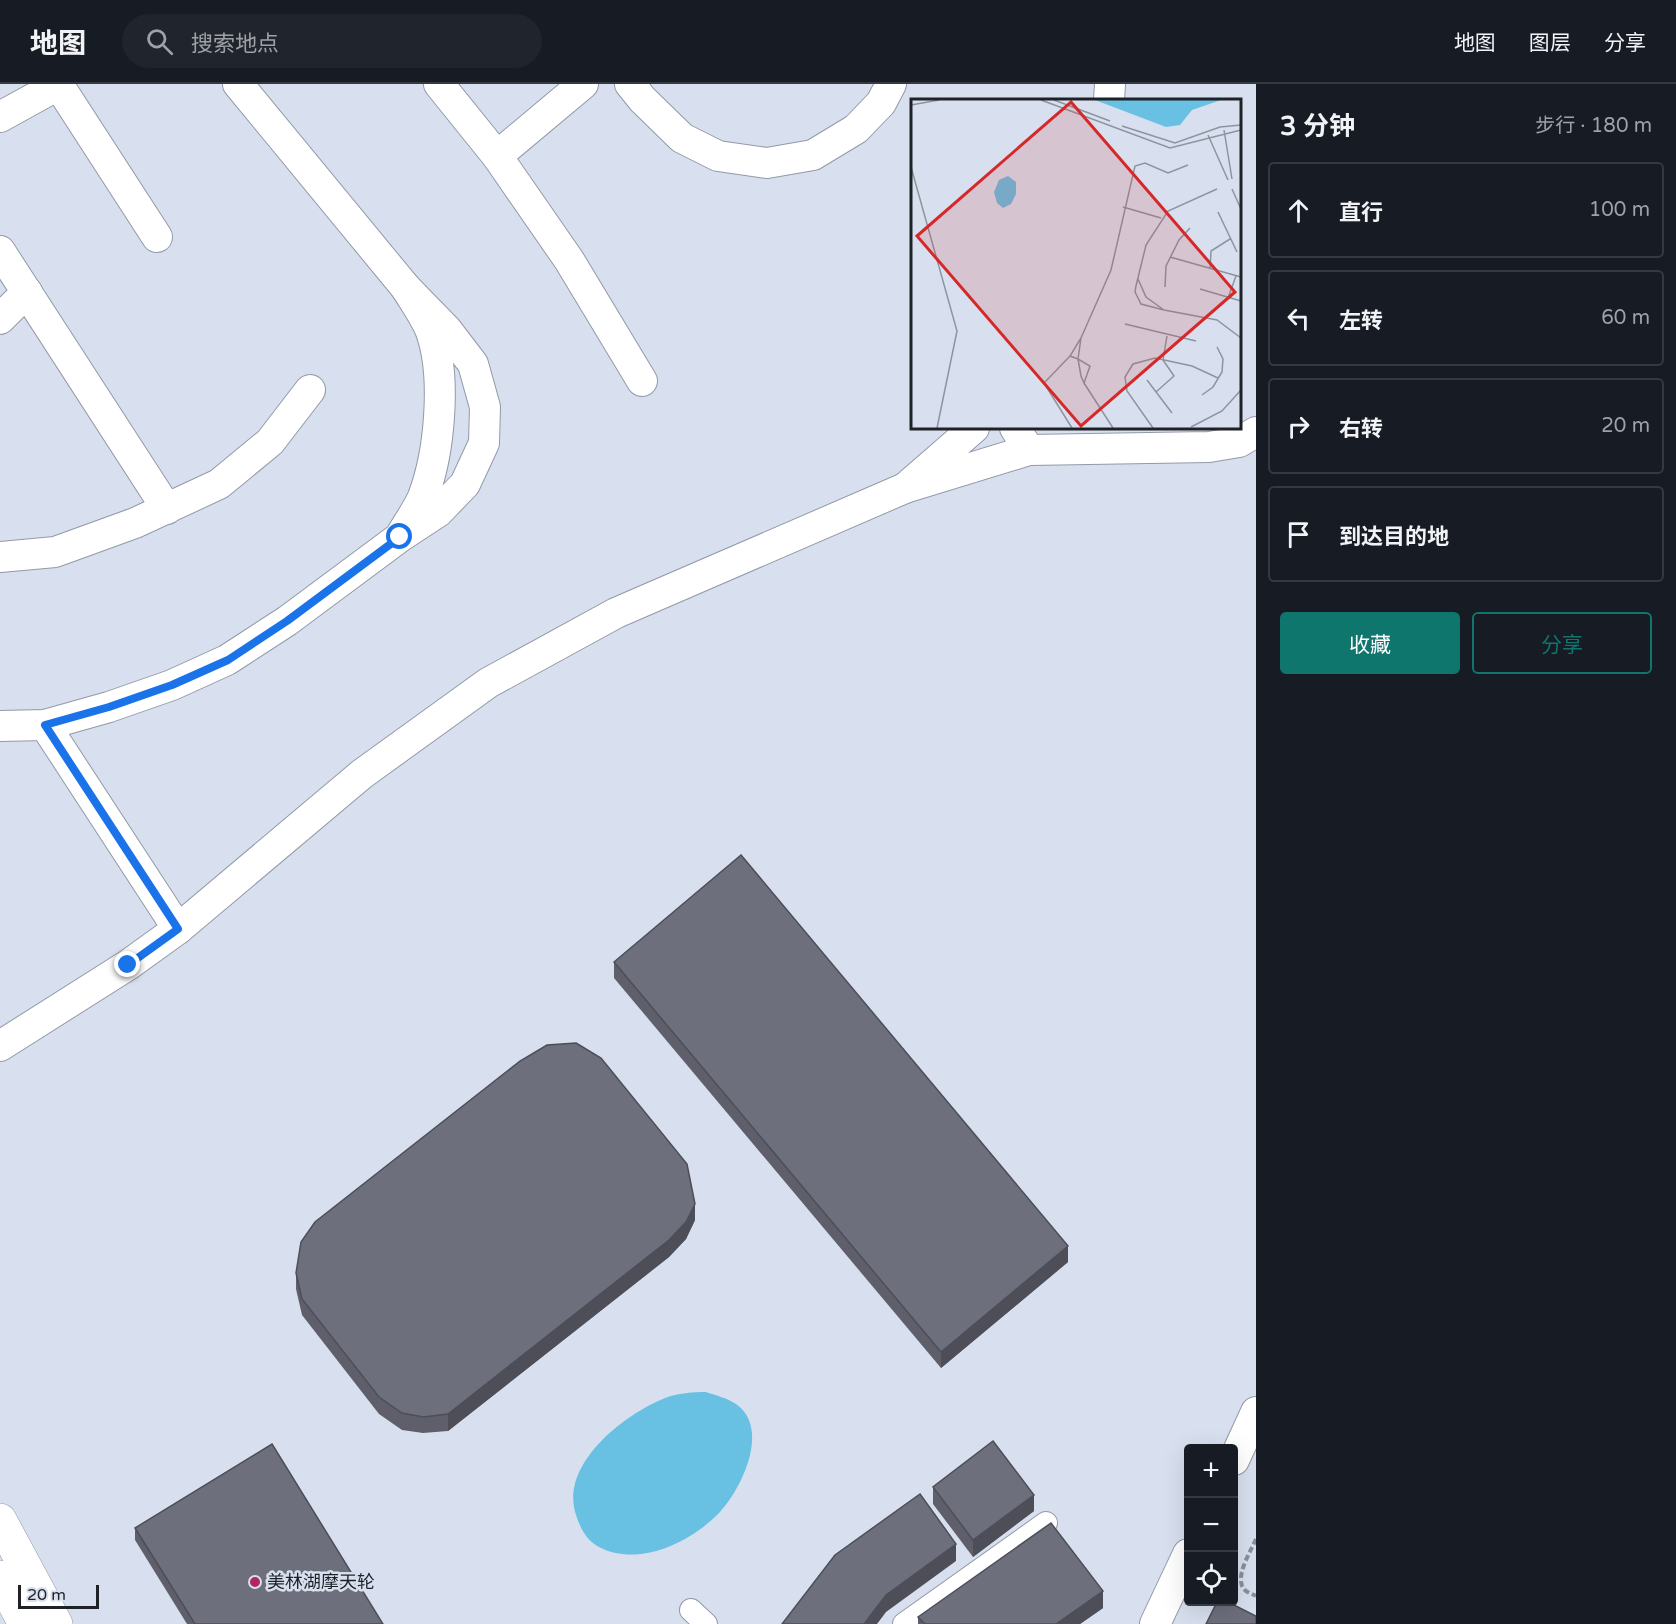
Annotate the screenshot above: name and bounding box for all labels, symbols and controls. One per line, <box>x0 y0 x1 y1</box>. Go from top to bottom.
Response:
search box <box>122 14 542 68</box>
icon: search <box>143 25 176 58</box>
text: 地图 <box>30 27 86 61</box>
text: 搜索地点 <box>191 31 279 57</box>
text: 地图 <box>1454 31 1496 56</box>
text: 图层 <box>1529 31 1571 56</box>
text: 分享 <box>1604 31 1646 56</box>
inset map <box>911 99 1241 429</box>
text: 3 分钟 <box>1280 111 1355 142</box>
text: 步行 · 180 m <box>1535 114 1652 138</box>
icon: ahead <box>1282 194 1315 227</box>
text: 100 m <box>1589 198 1650 222</box>
text: 直行 <box>1339 200 1383 226</box>
icon: left <box>1282 302 1315 335</box>
text: 60 m <box>1601 306 1650 330</box>
text: 左转 <box>1339 308 1383 334</box>
icon: right <box>1282 410 1315 443</box>
text: 20 m <box>1601 414 1650 438</box>
text: 右转 <box>1339 416 1383 442</box>
icon: arrive <box>1282 518 1315 551</box>
route start <box>386 523 412 549</box>
text: 到达目的地 <box>1339 524 1449 550</box>
button: 收藏 <box>1280 612 1460 674</box>
button: 分享 <box>1472 612 1652 674</box>
route end <box>114 951 140 977</box>
map controls <box>1184 1444 1238 1606</box>
button: + <box>1184 1444 1238 1498</box>
button: − <box>1184 1498 1238 1552</box>
button: locate <box>1184 1552 1238 1606</box>
place label: 美林湖摩天轮 <box>267 1571 375 1593</box>
marker: 美林湖摩天轮 <box>248 1575 262 1589</box>
scale bar <box>18 1582 99 1610</box>
text: 20 m <box>27 1585 66 1605</box>

